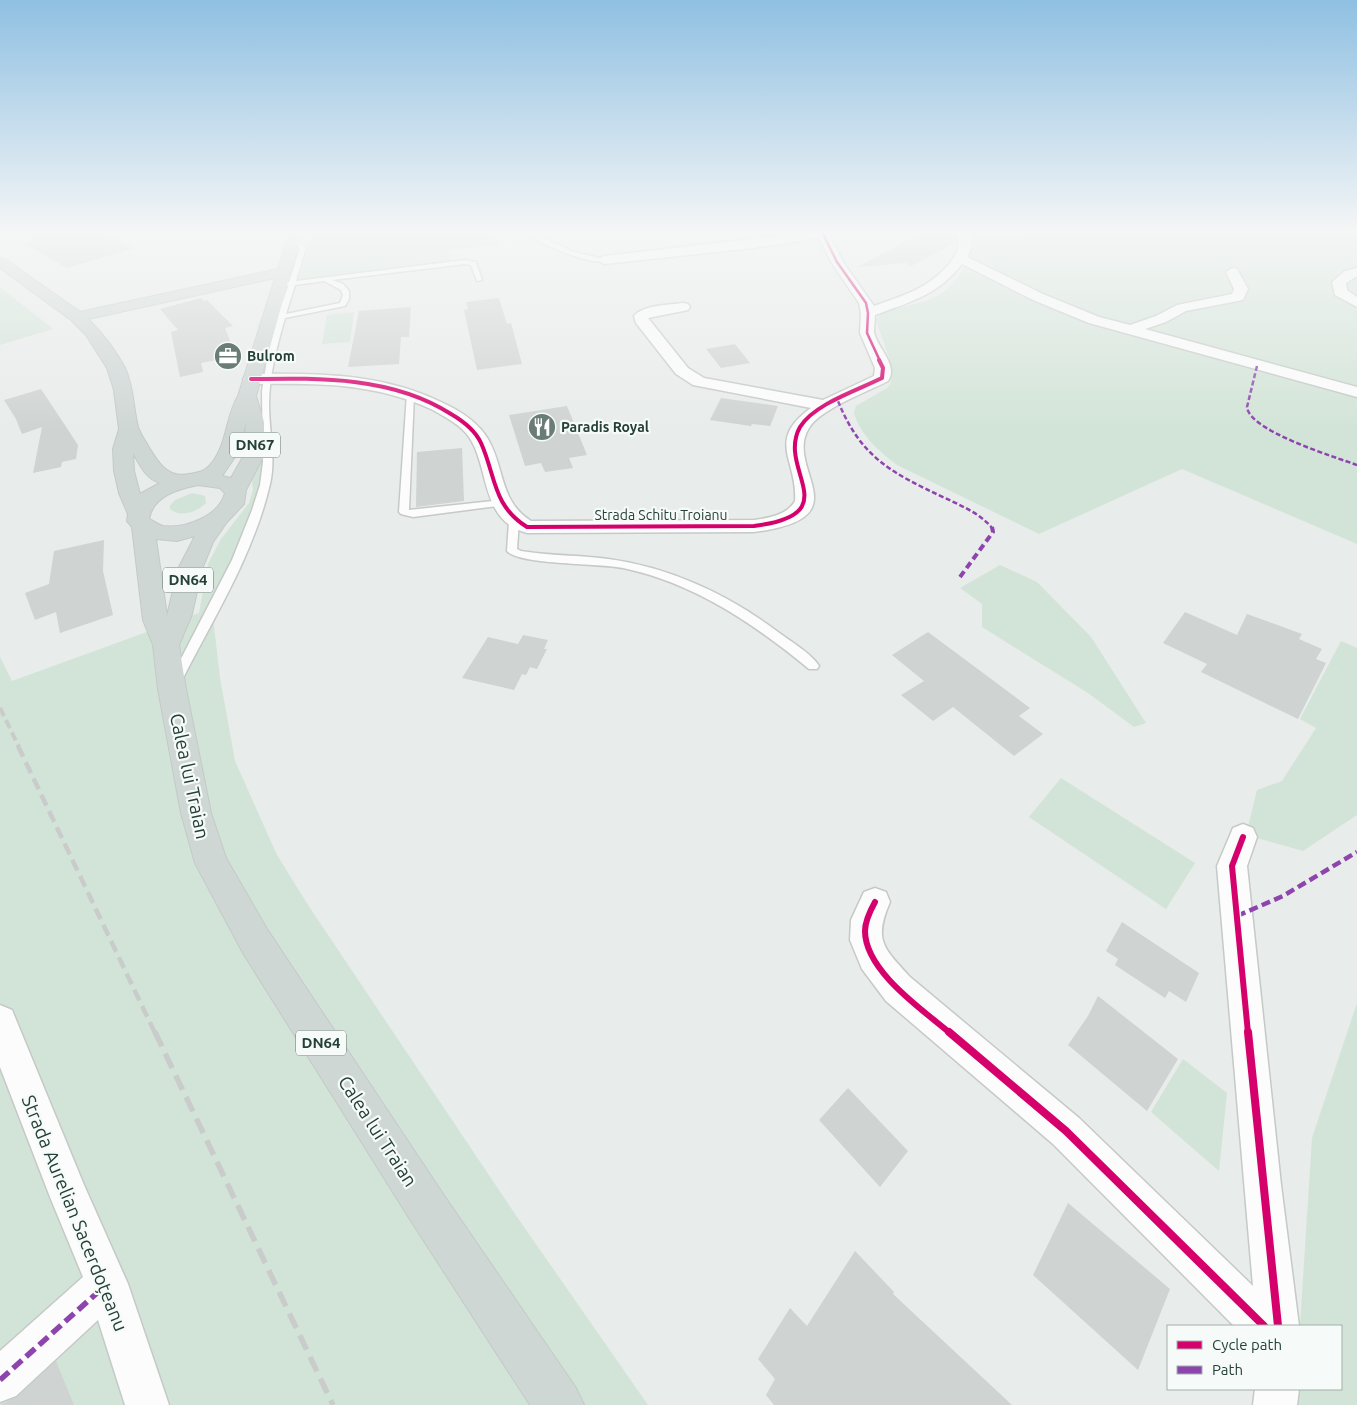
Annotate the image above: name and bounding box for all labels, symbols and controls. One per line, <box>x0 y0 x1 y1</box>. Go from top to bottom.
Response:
office icon: Bulrom <box>213 341 243 371</box>
place label: Bulrom <box>247 348 295 364</box>
restaurant icon: Paradis Royal <box>527 412 557 442</box>
place label: Paradis Royal <box>561 419 649 435</box>
road number: DN67 <box>230 432 280 458</box>
street label: Strada Schitu Troianu <box>594 507 728 523</box>
road number: DN64 <box>163 568 213 592</box>
street label: Calea lui Traian <box>166 711 214 841</box>
road number: DN64 <box>296 1030 346 1056</box>
street label: Calea lui Traian <box>334 1071 422 1191</box>
street label: Strada Aurelian Sacerdoțeanu <box>17 1092 133 1334</box>
legend <box>1167 1325 1342 1390</box>
text: Cycle path <box>1212 1336 1282 1353</box>
text: Path <box>1212 1361 1243 1378</box>

